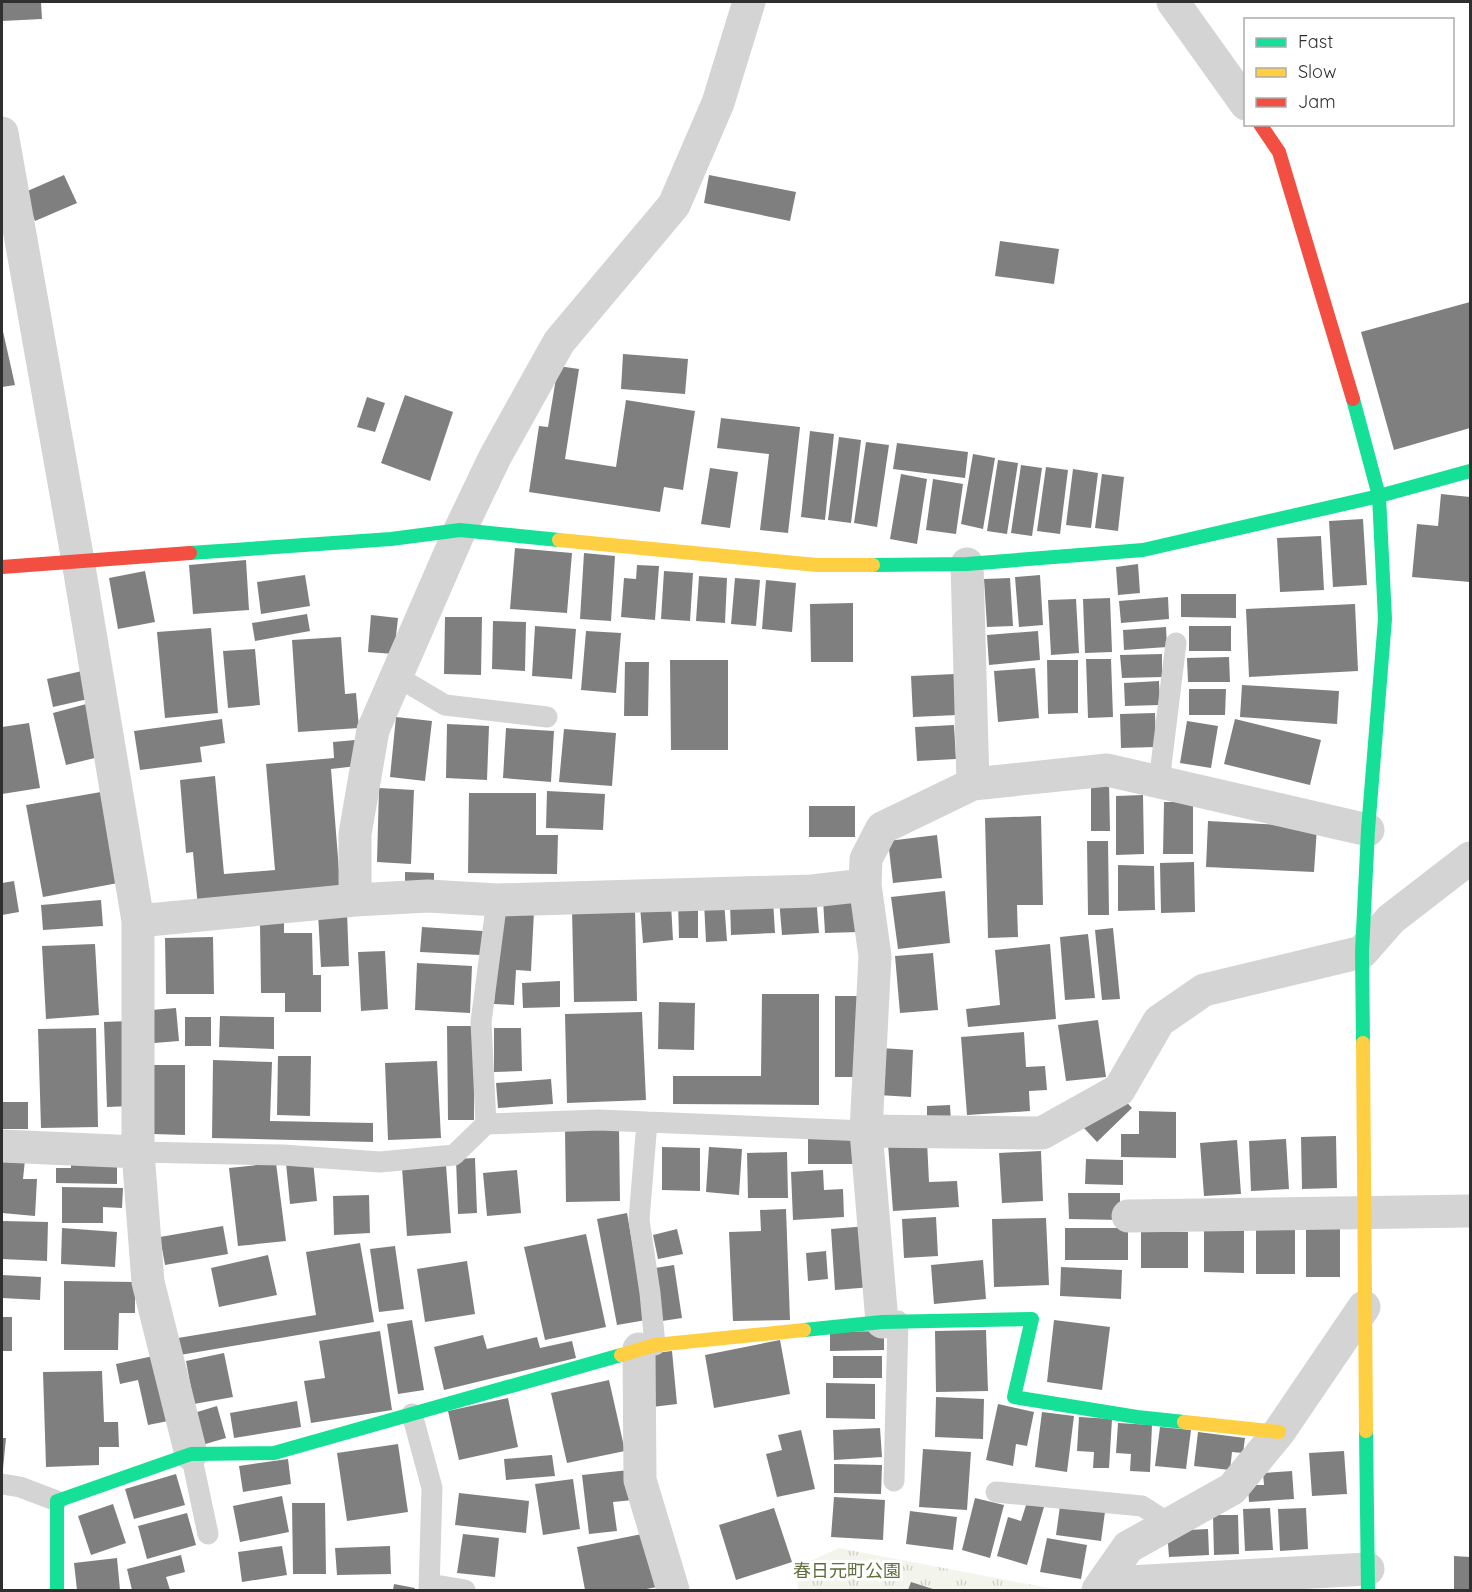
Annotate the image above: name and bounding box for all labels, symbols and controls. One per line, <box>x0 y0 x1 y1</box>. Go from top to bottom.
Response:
legend <box>1244 18 1454 126</box>
text: Fast <box>1298 30 1333 53</box>
text: Slow <box>1298 60 1336 83</box>
text: Jam <box>1298 90 1336 113</box>
park label: 春日元町公園 <box>793 1559 901 1582</box>

